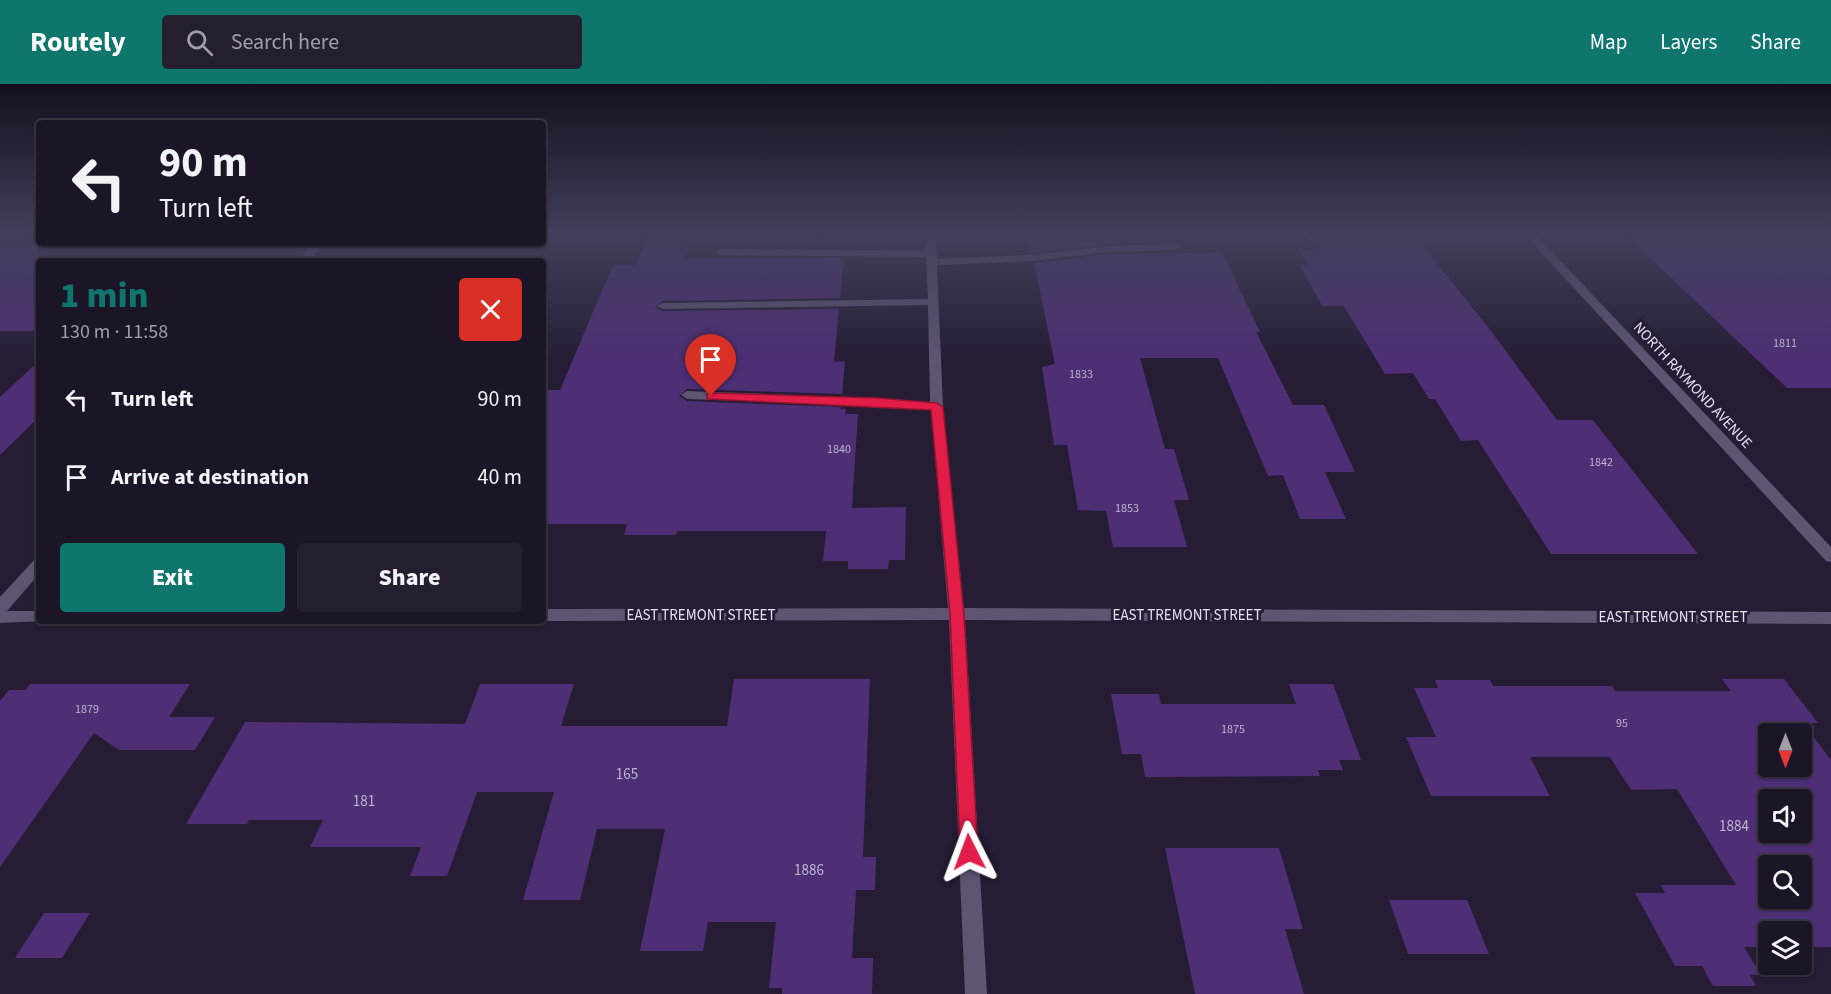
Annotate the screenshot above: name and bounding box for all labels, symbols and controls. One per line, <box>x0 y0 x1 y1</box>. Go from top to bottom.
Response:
search box <box>162 15 582 69</box>
text: Routely <box>30 22 126 62</box>
icon: search <box>183 26 216 59</box>
text: Search here <box>231 26 339 58</box>
text: Map <box>1590 27 1627 57</box>
text: Layers <box>1660 27 1717 57</box>
text: Share <box>1750 27 1801 57</box>
text: 90 m <box>159 133 248 193</box>
icon: left <box>60 144 138 222</box>
text: Turn left <box>159 189 253 228</box>
text: 1 min <box>60 270 148 321</box>
button: close <box>459 278 522 341</box>
street label: NORTH RAYMOND AVENUE <box>1628 317 1757 453</box>
text: 130 m · 11:58 <box>60 318 168 346</box>
pin <box>685 334 736 396</box>
house number: 1811 <box>1773 335 1797 352</box>
icon: arrive <box>694 343 727 376</box>
house number: 1833 <box>1069 366 1093 383</box>
icon: left <box>60 383 93 416</box>
text: Turn left <box>111 383 193 415</box>
text: 90 m <box>477 383 522 415</box>
house number: 1840 <box>827 441 851 458</box>
house number: 1842 <box>1589 454 1613 471</box>
icon: arrive <box>60 461 93 494</box>
text: Arrive at destination <box>111 461 309 493</box>
text: 40 m <box>477 461 522 493</box>
house number: 1853 <box>1115 500 1139 517</box>
button: Exit <box>60 543 285 612</box>
button: Share <box>297 543 522 612</box>
street label: EAST TREMONT STREET <box>626 605 776 626</box>
street label: EAST TREMONT STREET <box>1112 605 1262 626</box>
street label: EAST TREMONT STREET <box>1598 607 1748 628</box>
house number: 1879 <box>75 701 99 718</box>
house number: 95 <box>1616 715 1628 732</box>
house number: 1875 <box>1221 721 1245 738</box>
north arrow <box>1758 723 1812 777</box>
map controls <box>1758 723 1812 975</box>
house number: 165 <box>616 764 638 785</box>
button: sound <box>1758 789 1812 843</box>
house number: 181 <box>353 791 375 812</box>
house number: 1884 <box>1719 816 1749 837</box>
position arrow <box>937 820 1001 884</box>
button: search <box>1758 855 1812 909</box>
house number: 1886 <box>794 860 824 881</box>
button: layers <box>1758 921 1812 975</box>

